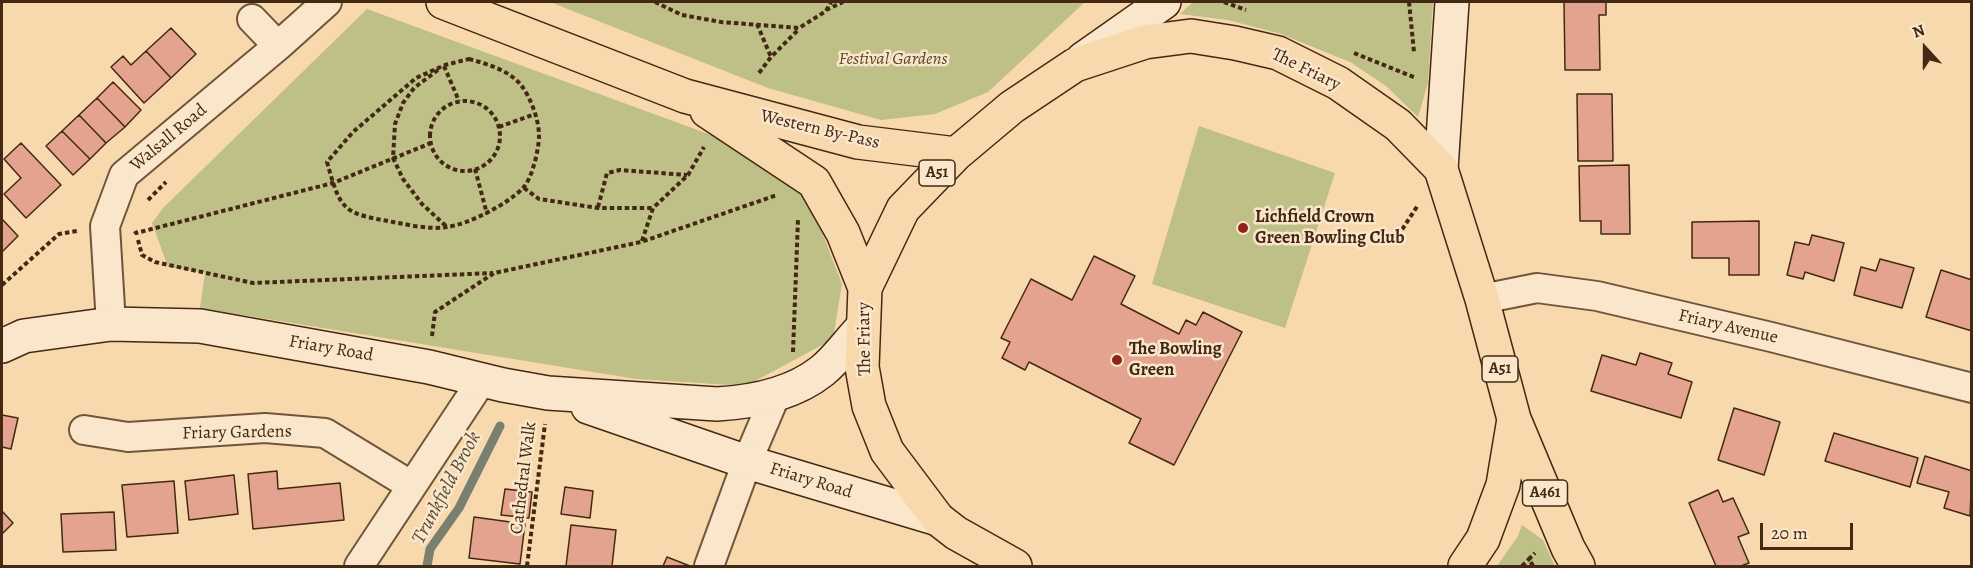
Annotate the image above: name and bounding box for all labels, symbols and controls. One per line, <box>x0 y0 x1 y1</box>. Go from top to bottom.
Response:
north arrow <box>1895 18 1955 78</box>
text: N <box>1909 19 1928 44</box>
street label: The Friary <box>1268 44 1344 96</box>
park label: Festival Gardens <box>838 49 948 71</box>
street label: Walsall Road <box>126 100 212 176</box>
street label: Western By-Pass <box>758 106 882 154</box>
road number: A51 <box>919 160 955 186</box>
place label: Lichfield Crown Green Bowling Club <box>1255 207 1404 250</box>
marker: Lichfield Crown Green Bowling Club <box>1236 221 1250 235</box>
street label: The Friary <box>854 302 876 376</box>
street label: Friary Avenue <box>1676 305 1780 349</box>
street label: Friary Road <box>287 331 375 367</box>
place label: The Bowling Green <box>1129 339 1222 382</box>
marker: The Bowling Green <box>1110 353 1124 367</box>
road number: A51 <box>1482 356 1518 382</box>
street label: Friary Gardens <box>182 421 292 445</box>
street label: Cathedral Walk <box>506 421 542 535</box>
water label: Trunkfield Brook <box>407 428 487 548</box>
street label: Friary Road <box>767 458 855 504</box>
road number: A461 <box>1522 480 1568 506</box>
scale bar <box>1763 511 1856 549</box>
text: 20 m <box>1771 521 1808 545</box>

